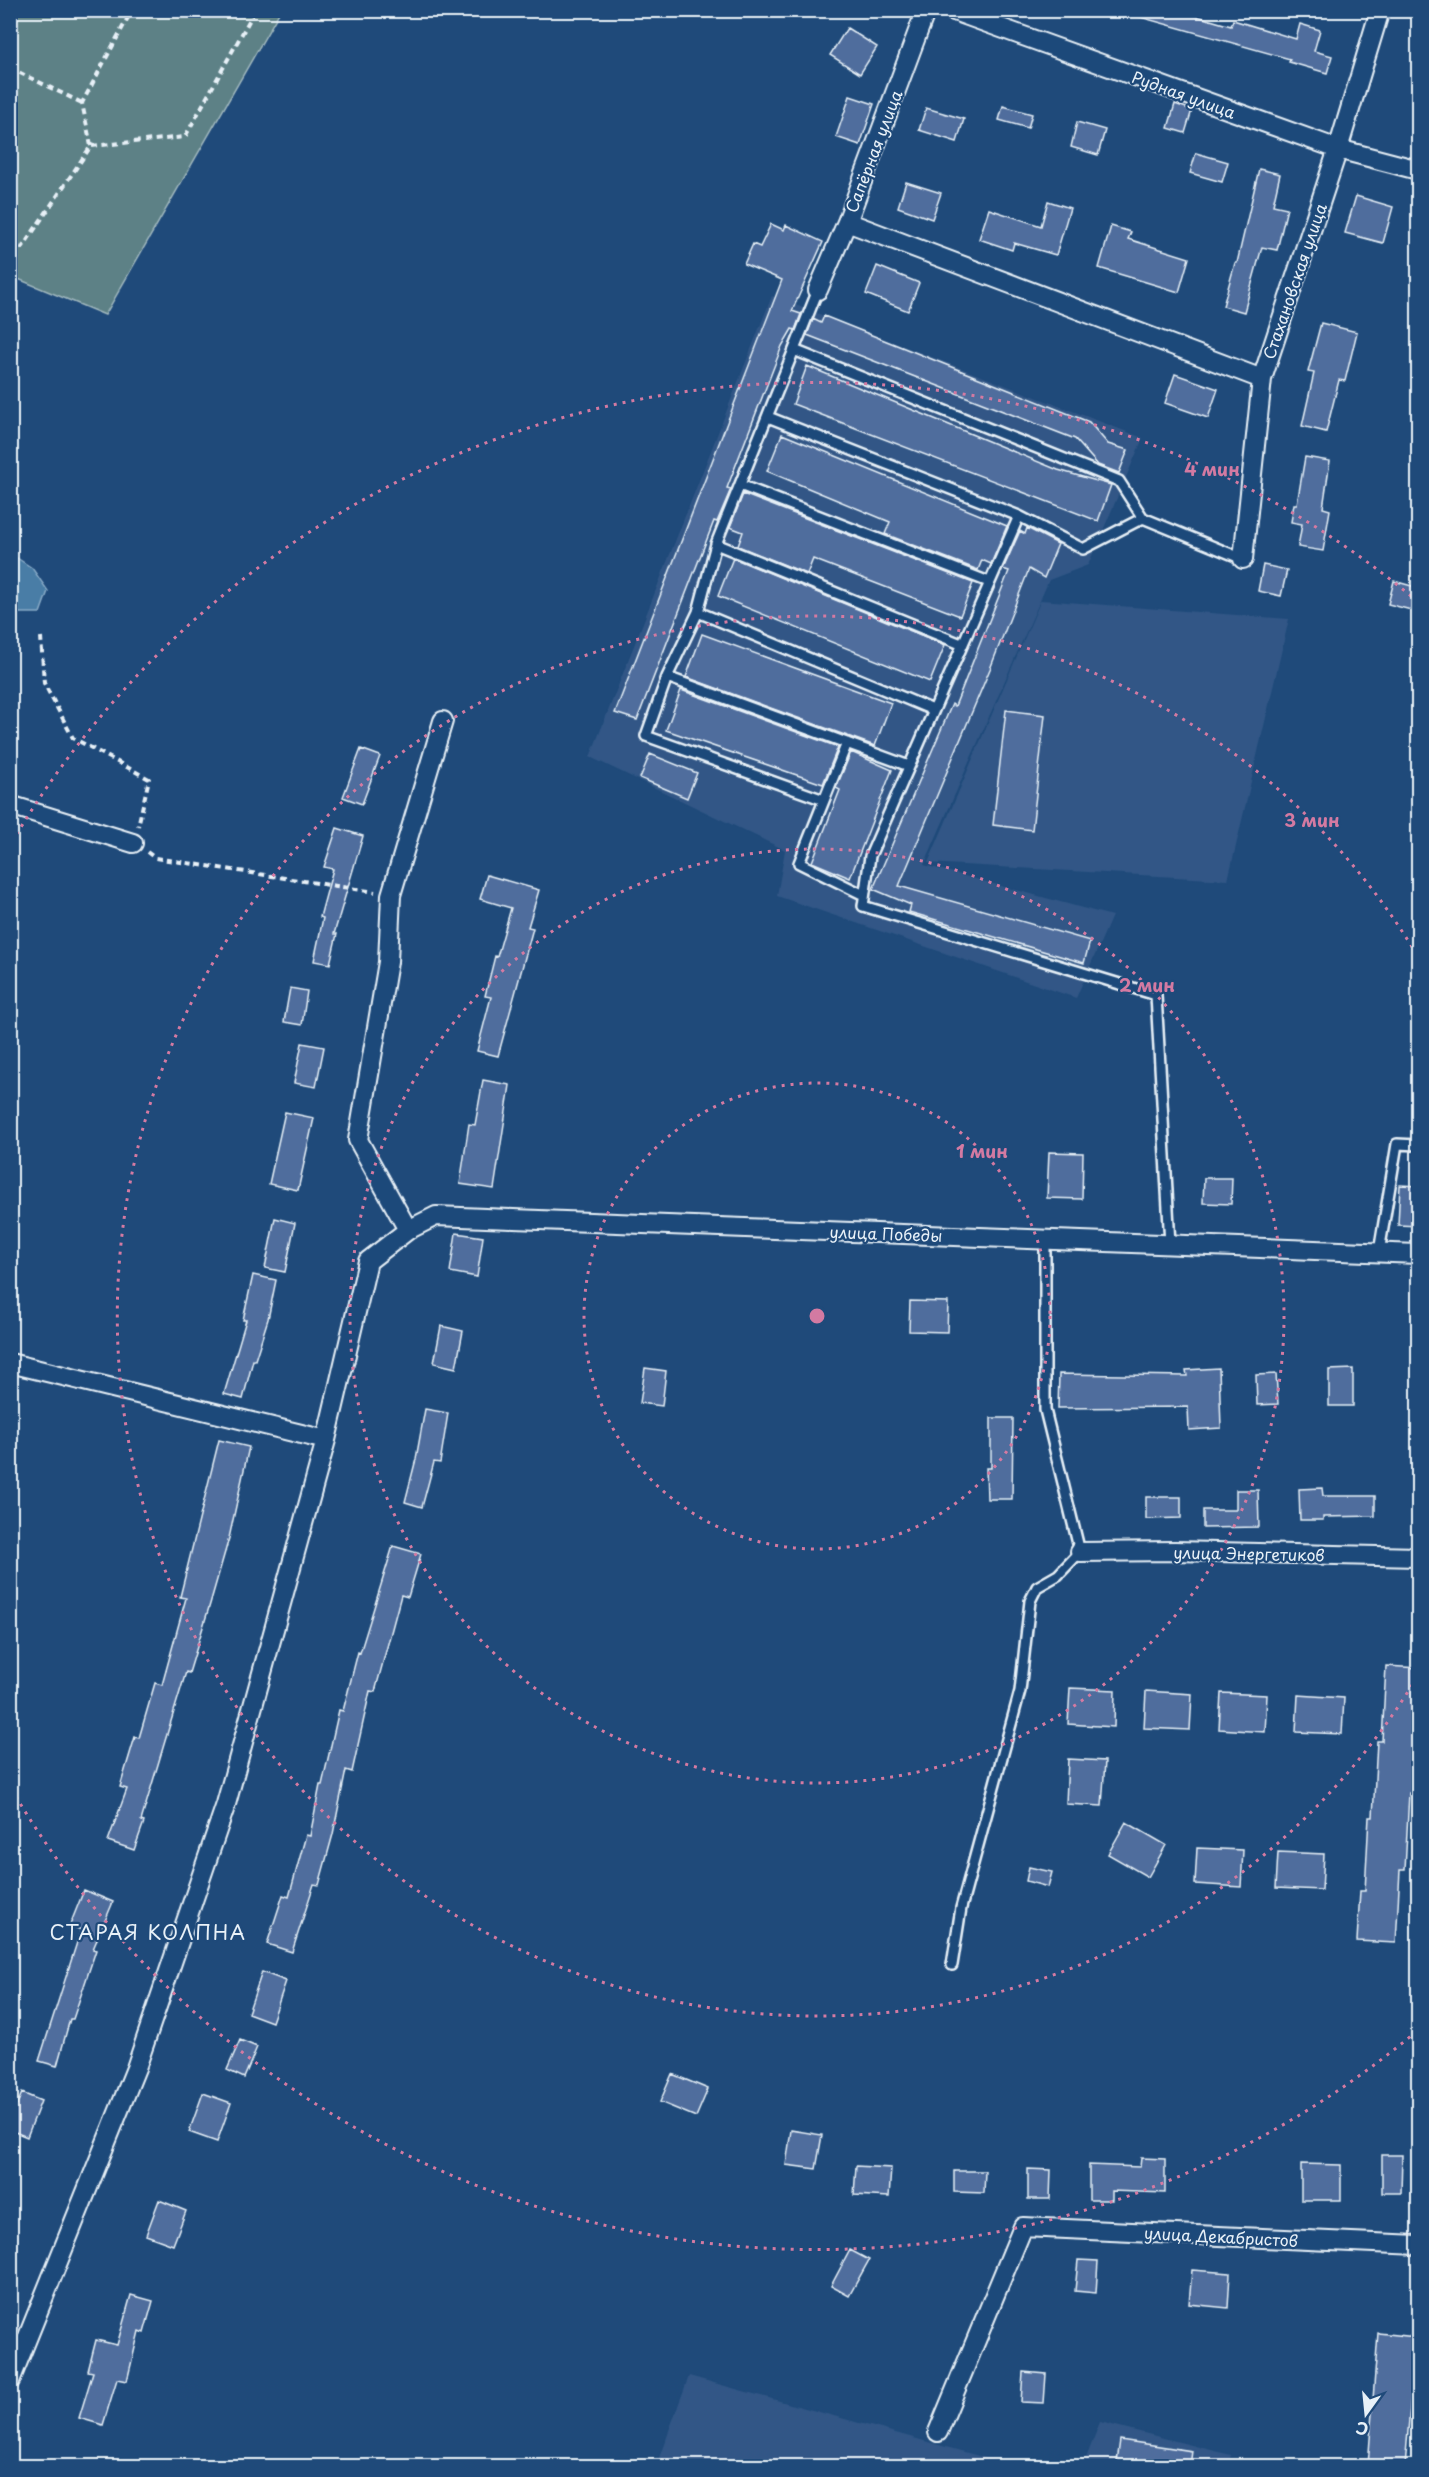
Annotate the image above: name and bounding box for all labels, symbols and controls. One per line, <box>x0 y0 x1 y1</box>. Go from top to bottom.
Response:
street label: Рудная улица <box>1129 64 1239 124</box>
street label: Сапёрная улица <box>839 86 907 216</box>
street label: Стахановская улица <box>1256 200 1332 362</box>
text: 4 мин <box>1184 455 1240 482</box>
text: 3 мин <box>1284 806 1340 833</box>
text: 2 мин <box>1119 971 1175 998</box>
text: 1 мин <box>956 1137 1008 1164</box>
street label: улица Победы <box>829 1219 943 1247</box>
centre of rings <box>807 1306 827 1326</box>
street label: улица Энергетиков <box>1173 1540 1325 1566</box>
district label: СТАРАЯ КОЛПНА <box>49 1917 247 1947</box>
street label: улица Декабристов <box>1143 2220 1299 2252</box>
north arrow <box>1336 2384 1396 2444</box>
text: С <box>1353 2416 1371 2443</box>

